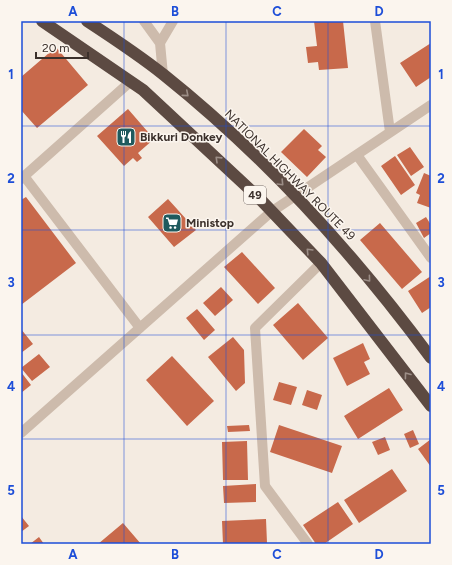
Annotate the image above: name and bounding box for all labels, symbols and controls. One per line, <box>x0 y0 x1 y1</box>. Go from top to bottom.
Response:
text: A <box>68 4 78 19</box>
text: B <box>171 4 179 19</box>
text: C <box>272 4 282 19</box>
text: D <box>374 4 384 19</box>
scale bar <box>36 34 88 60</box>
text: 20 m <box>42 41 70 55</box>
text: 1 <box>8 67 14 82</box>
text: 1 <box>438 67 444 82</box>
one-way arrow <box>181 89 188 96</box>
street label: NATIONAL HIGHWAY ROUTE 49 <box>222 107 358 243</box>
restaurant icon: Bikkuri Donkey <box>115 126 137 148</box>
place label: Bikkuri Donkey <box>140 130 222 144</box>
one-way arrow <box>215 156 223 164</box>
text: 2 <box>7 171 15 186</box>
text: 2 <box>437 171 445 186</box>
one-way arrow <box>276 178 283 186</box>
road number: 49 <box>244 186 266 204</box>
supermarket icon: Ministop <box>161 212 183 234</box>
place label: Ministop <box>186 216 234 230</box>
one-way arrow <box>307 248 314 256</box>
one-way arrow <box>364 274 371 281</box>
text: 3 <box>7 275 15 290</box>
text: 3 <box>437 275 445 290</box>
one-way arrow <box>405 373 412 380</box>
text: 4 <box>7 379 15 394</box>
text: 4 <box>437 379 445 394</box>
text: 5 <box>7 483 15 498</box>
text: 5 <box>437 483 445 498</box>
text: A <box>68 547 78 562</box>
text: B <box>171 547 179 562</box>
text: C <box>272 547 282 562</box>
text: D <box>374 547 384 562</box>

